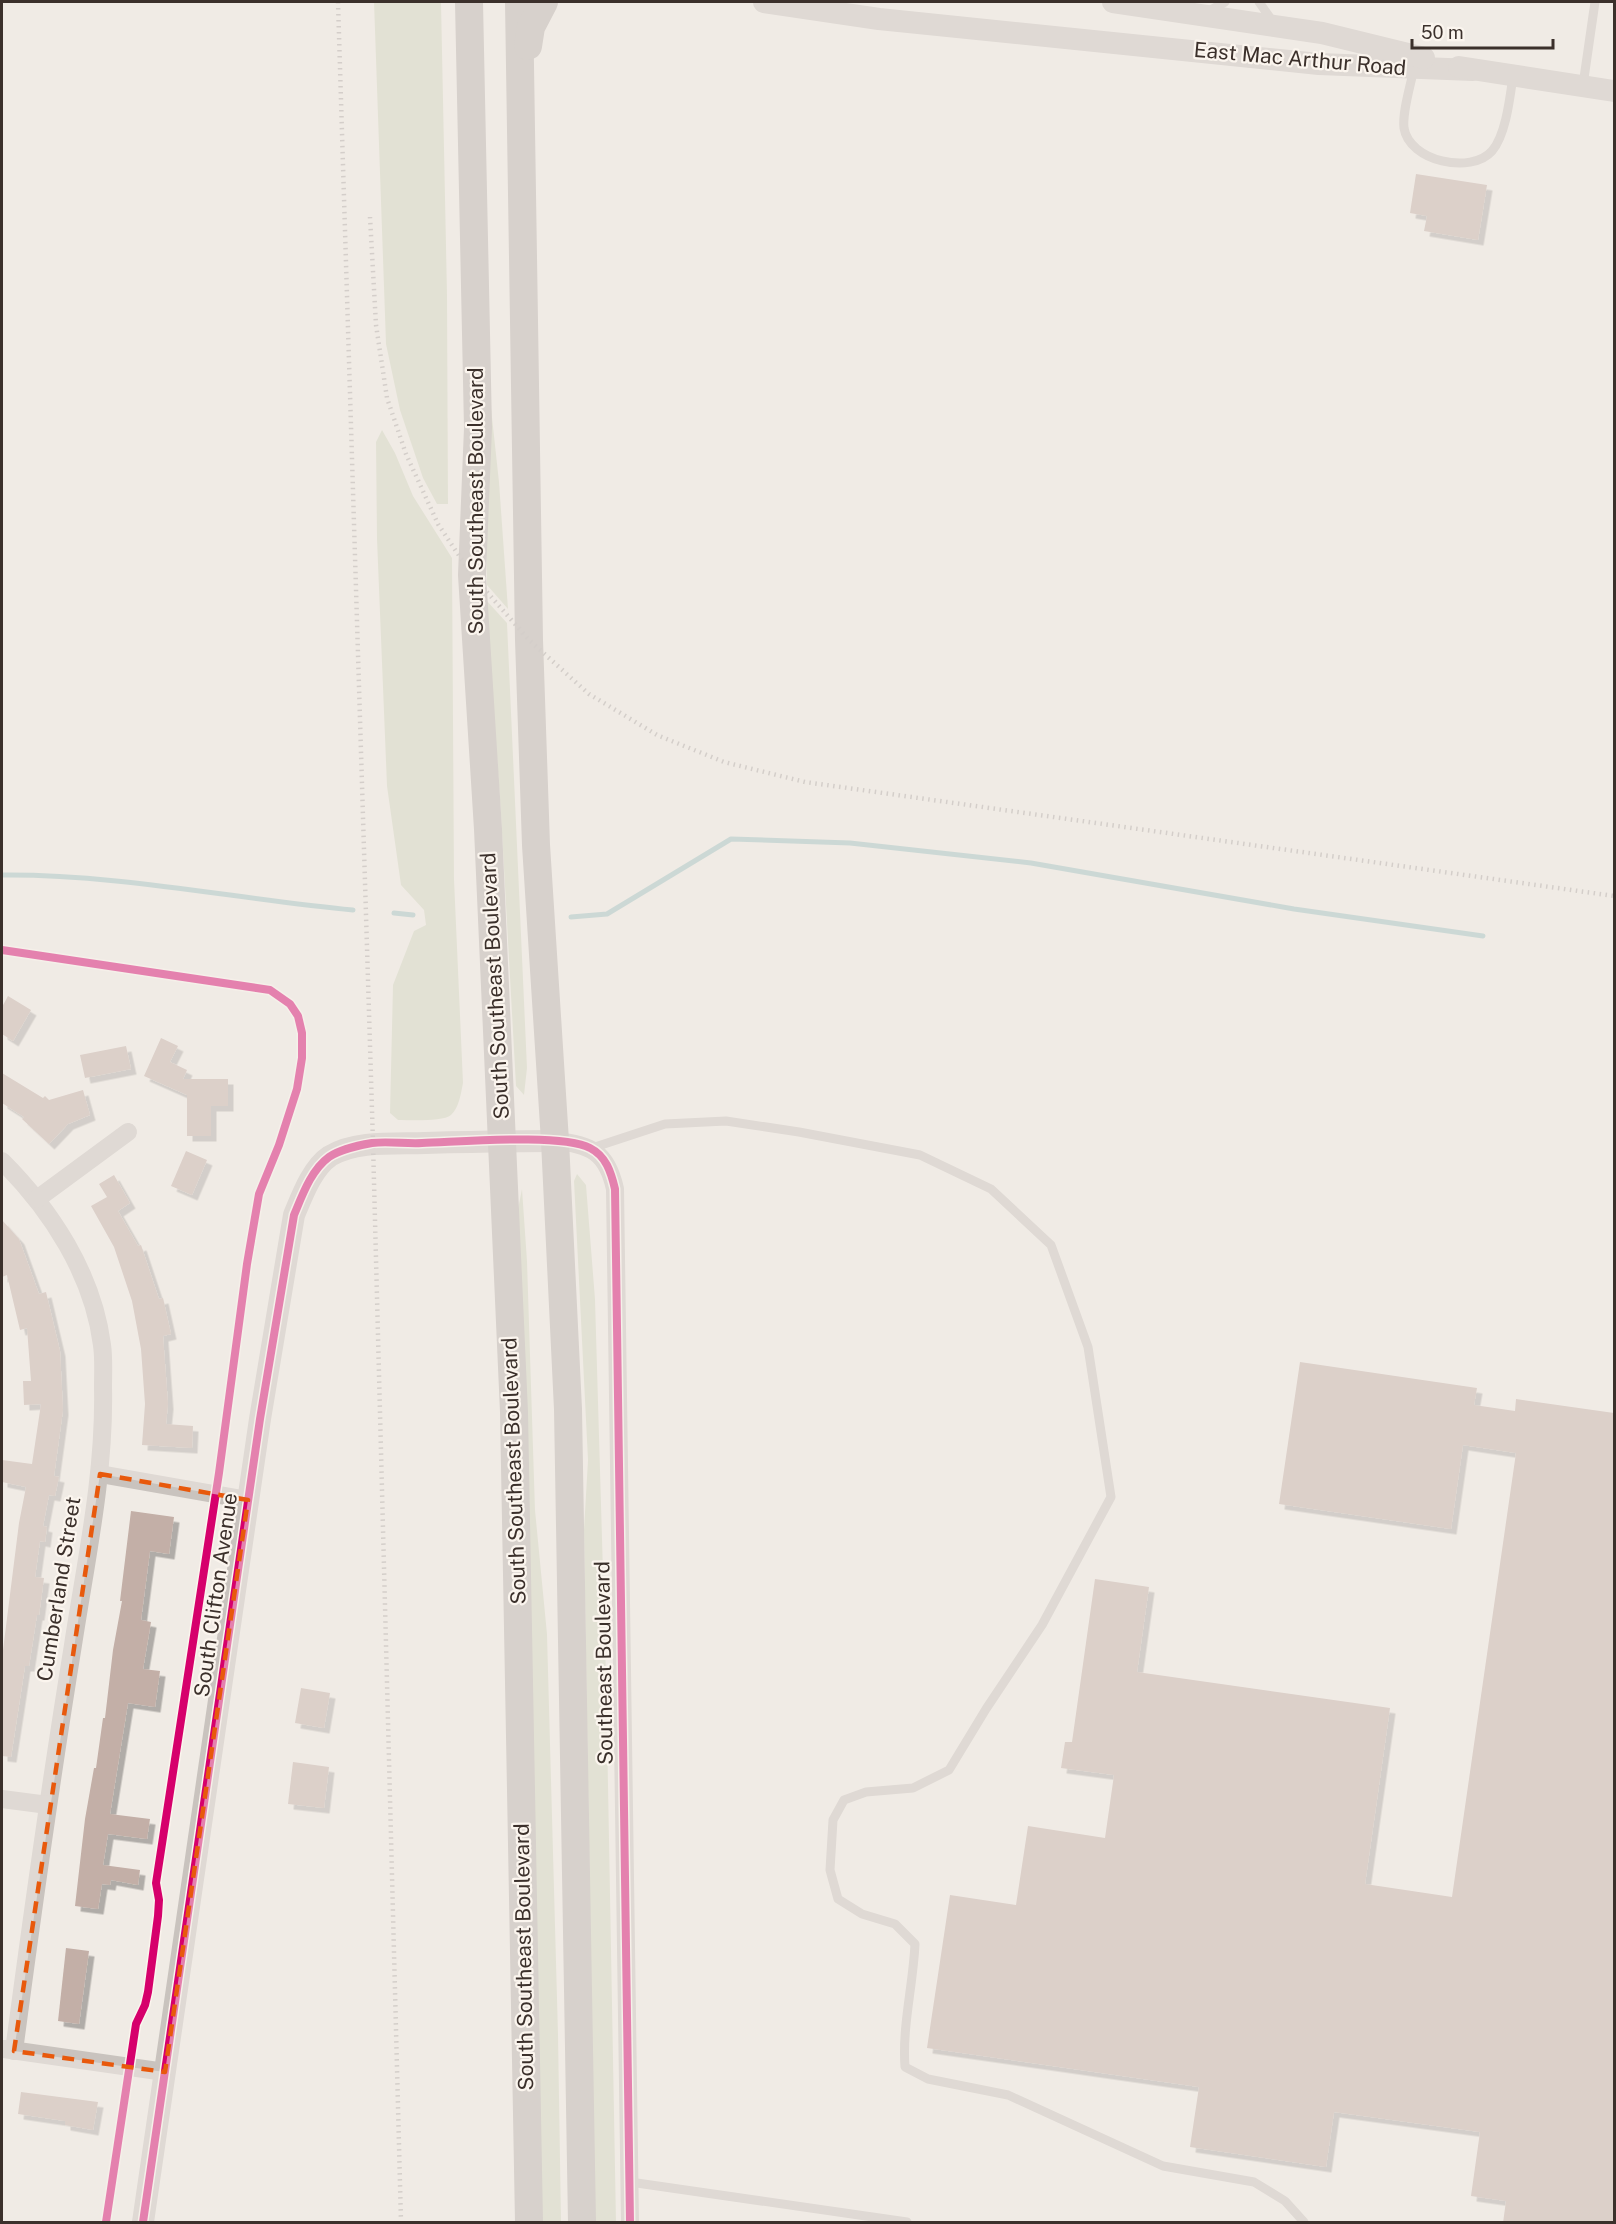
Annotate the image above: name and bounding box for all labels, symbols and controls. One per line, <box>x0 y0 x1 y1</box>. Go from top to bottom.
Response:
scale bar <box>1412 12 1553 50</box>
text: 50 m <box>1421 22 1464 43</box>
street label: East Mac Arthur Road <box>1193 37 1407 80</box>
street label: South Southeast Boulevard <box>463 367 488 635</box>
street label: South Southeast Boulevard <box>475 852 514 1120</box>
street label: South Southeast Boulevard <box>496 1337 531 1605</box>
street label: South Clifton Avenue <box>189 1491 242 1699</box>
street label: Cumberland Street <box>32 1495 85 1683</box>
street label: Southeast Boulevard <box>589 1561 618 1765</box>
street label: South Southeast Boulevard <box>509 1823 538 2091</box>

